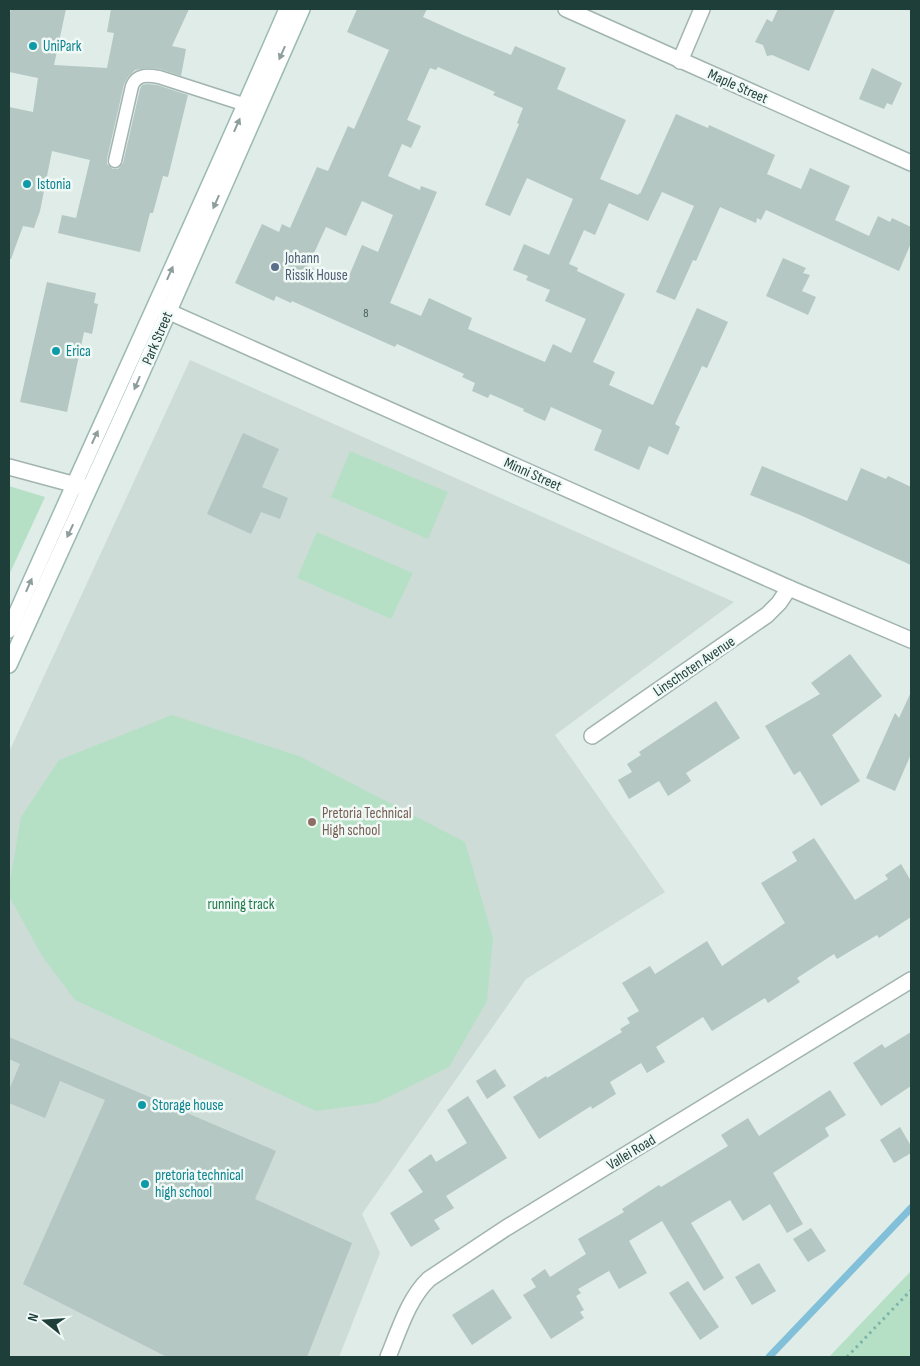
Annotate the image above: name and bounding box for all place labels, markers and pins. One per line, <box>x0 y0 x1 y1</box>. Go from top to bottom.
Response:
place label: UniPark <box>43 37 82 56</box>
marker: UniPark <box>27 40 39 52</box>
place label: Istonia <box>37 175 71 194</box>
marker: Istonia <box>21 178 33 190</box>
place label: Johann Rissik House <box>284 249 348 285</box>
marker: Johann Rissik House <box>269 261 281 273</box>
place label: Erica <box>66 342 91 361</box>
marker: Erica <box>50 345 62 357</box>
place label: Pretoria Technical High school <box>322 804 411 840</box>
marker: Pretoria Technical High school <box>306 816 318 828</box>
place label: Storage house <box>152 1096 224 1115</box>
marker: Storage house <box>136 1099 148 1111</box>
place label: pretoria technical high school <box>155 1166 244 1202</box>
marker: pretoria technical high school <box>139 1178 151 1190</box>

